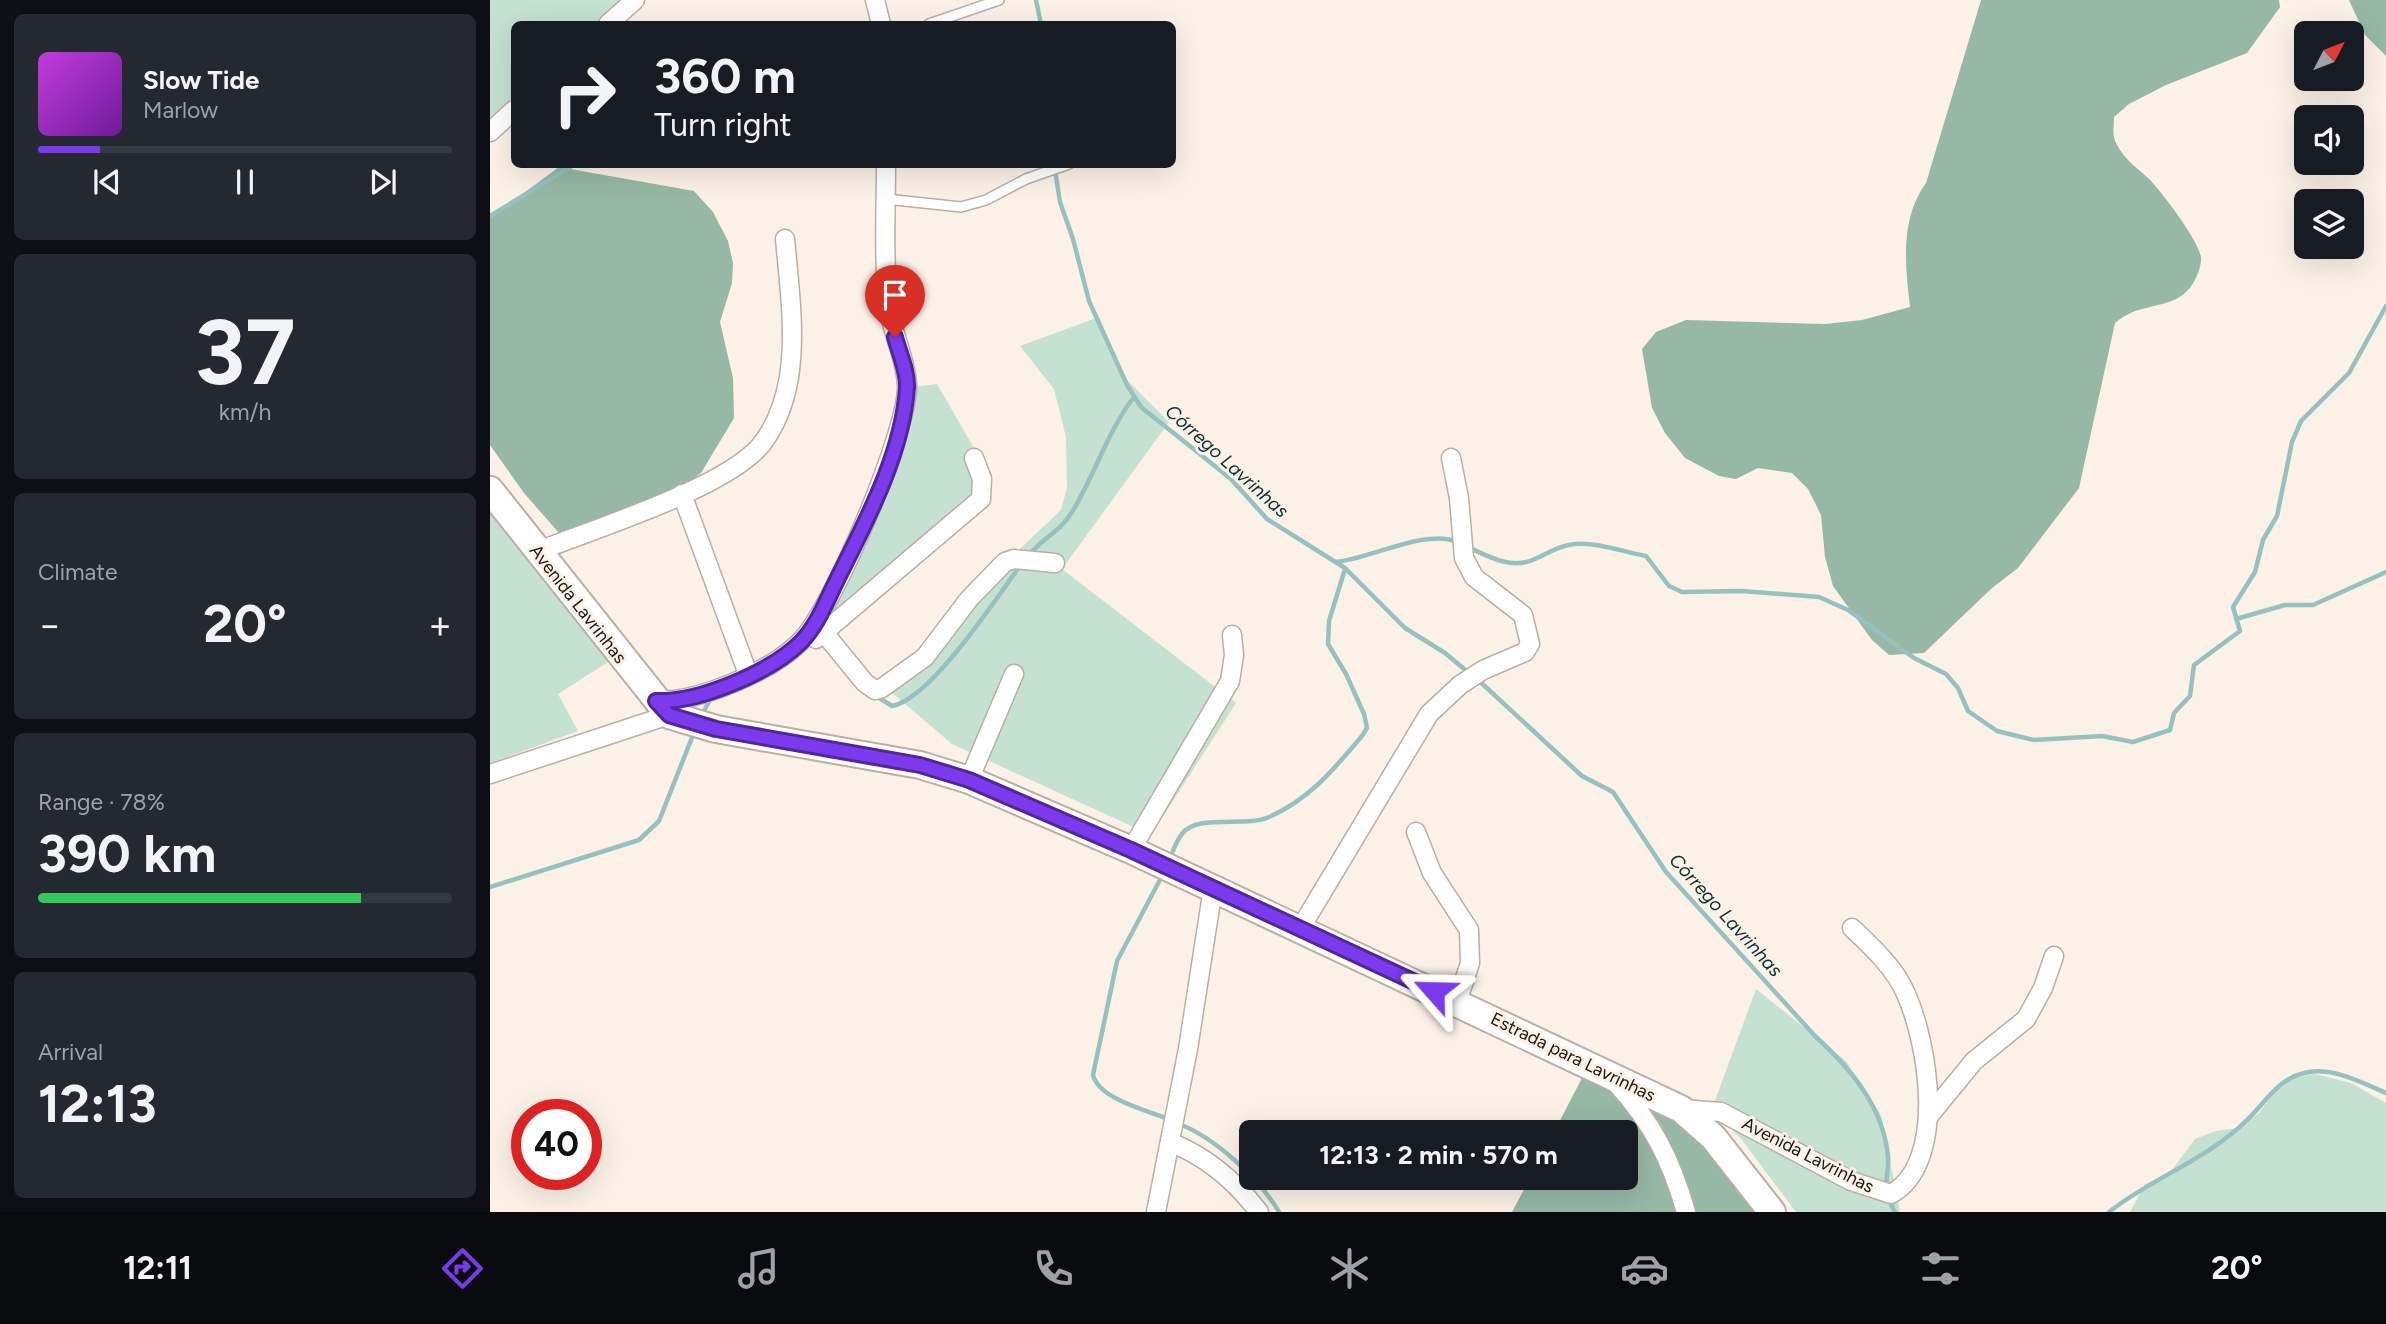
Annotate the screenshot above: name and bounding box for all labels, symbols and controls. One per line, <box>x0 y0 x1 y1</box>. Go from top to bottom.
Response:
north arrow <box>2294 21 2364 91</box>
map controls <box>2294 21 2364 259</box>
text: 360 m <box>654 46 796 105</box>
icon: right <box>539 49 630 140</box>
text: Slow Tide <box>143 64 259 96</box>
text: Marlow <box>143 96 218 124</box>
button: sound <box>2294 105 2364 175</box>
text: Turn right <box>654 106 792 144</box>
icon: previous <box>88 163 126 201</box>
icon: pause <box>226 163 264 201</box>
icon: next <box>364 163 402 201</box>
button: layers <box>2294 189 2364 259</box>
pin <box>865 265 925 337</box>
icon: arrive <box>876 276 914 314</box>
text: 37 <box>194 298 296 407</box>
text: km/h <box>219 398 271 426</box>
water label: Córrego Lavrinhas <box>1161 400 1293 522</box>
street label: Avenida Lavrinhas <box>525 540 631 668</box>
text: Climate <box>38 558 117 586</box>
text: 20° <box>203 593 287 655</box>
text: − <box>38 602 62 648</box>
text: + <box>428 602 452 648</box>
text: Range · 78% <box>38 788 165 816</box>
text: 390 km <box>38 823 216 885</box>
water label: Córrego Lavrinhas <box>1665 849 1787 981</box>
position arrow <box>1397 954 1471 1028</box>
street label: Estrada para Lavrinhas <box>1487 1008 1659 1106</box>
text: Arrival <box>38 1038 103 1066</box>
text: 12:13 <box>38 1073 157 1135</box>
speed limit sign: 40 <box>511 1099 602 1190</box>
street label: Avenida Lavrinhas <box>1738 1112 1878 1198</box>
text: 12:13 · 2 min · 570 m <box>1319 1139 1558 1171</box>
icon: directions <box>438 1244 487 1293</box>
icon: music <box>734 1244 783 1293</box>
icon: phone <box>1029 1244 1078 1293</box>
icon: climate <box>1325 1244 1374 1293</box>
icon: car <box>1620 1244 1669 1293</box>
icon: filters <box>1916 1244 1965 1293</box>
text: 12:11 <box>123 1249 192 1287</box>
text: 20° <box>2211 1249 2263 1287</box>

